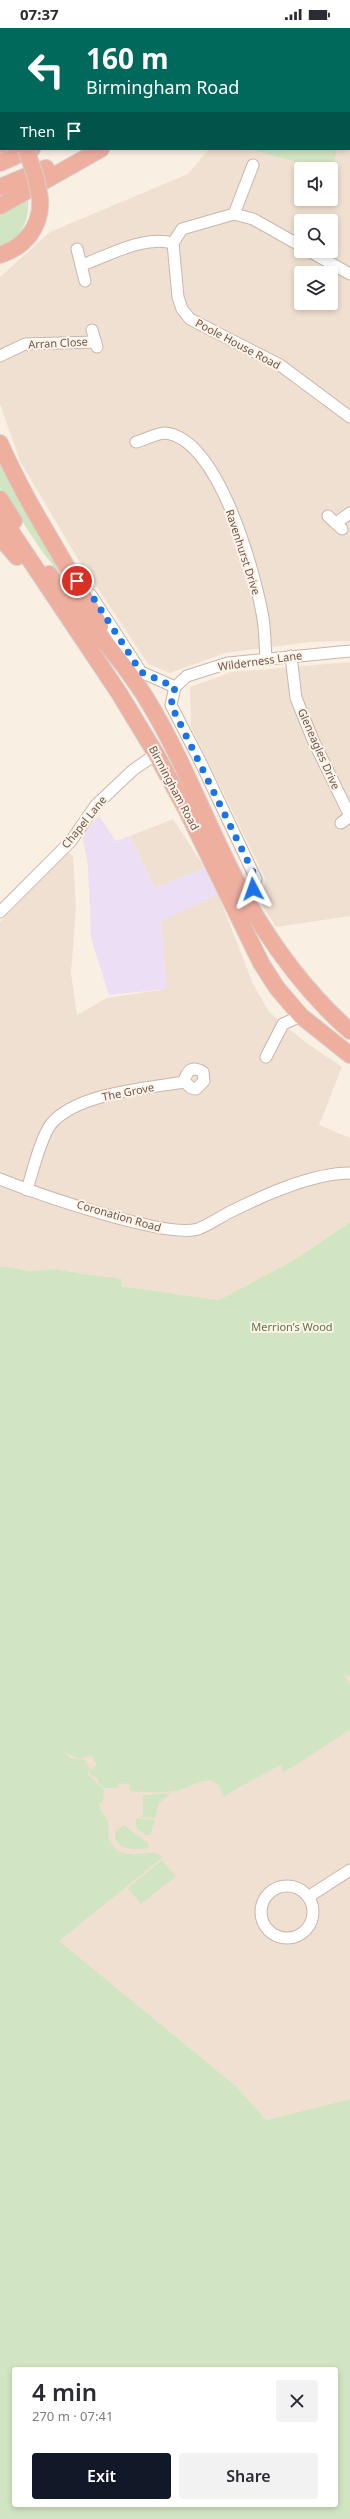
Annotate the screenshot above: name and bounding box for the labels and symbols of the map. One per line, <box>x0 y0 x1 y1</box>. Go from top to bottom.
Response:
street label: Poole House Road <box>193 315 283 372</box>
street label: Arran Close <box>28 333 88 352</box>
street label: Ravenhurst Drive <box>223 507 264 597</box>
pin <box>60 564 94 598</box>
street label: Wilderness Lane <box>217 647 303 674</box>
street label: Gleneagles Drive <box>295 706 344 792</box>
street label: Birmingham Road <box>146 743 203 833</box>
street label: Chapel Lane <box>58 792 109 851</box>
position arrow <box>232 868 274 910</box>
street label: The Grove <box>101 1079 155 1104</box>
street label: Coronation Road <box>75 1196 163 1235</box>
park label: Merrion’s Wood <box>251 1319 333 1334</box>

